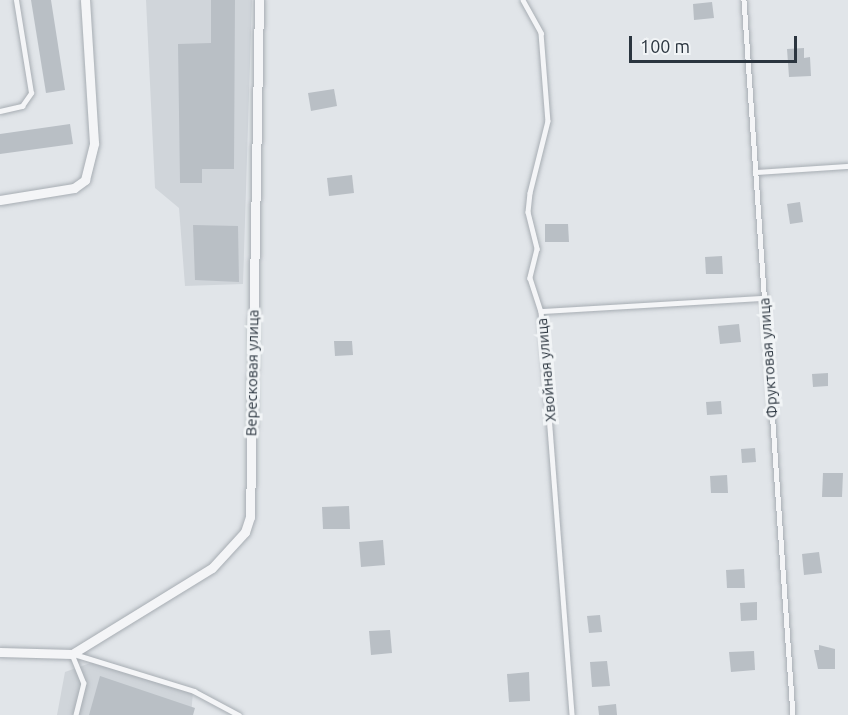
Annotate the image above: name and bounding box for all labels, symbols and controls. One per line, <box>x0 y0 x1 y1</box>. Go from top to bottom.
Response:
scale bar <box>632 24 800 62</box>
text: 100 m <box>640 36 690 56</box>
street label: Фруктовая улица <box>755 297 781 419</box>
street label: Вересковая улица <box>242 310 262 436</box>
street label: Хвойная улица <box>532 317 560 423</box>

